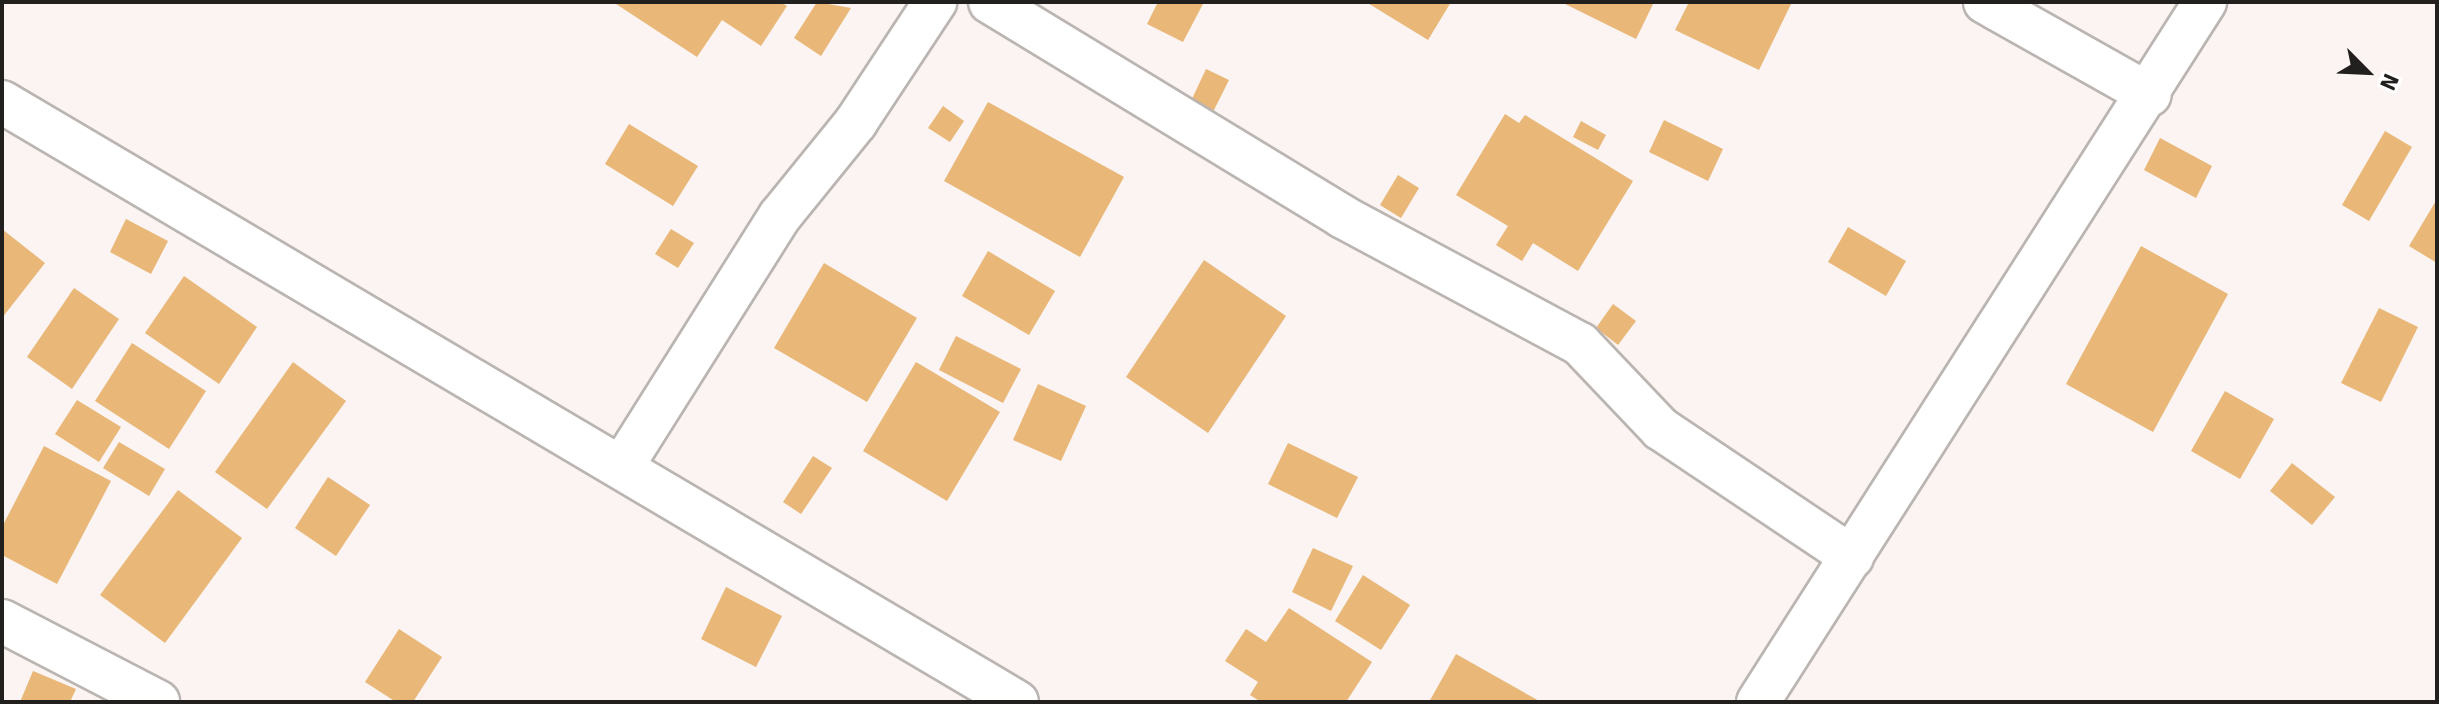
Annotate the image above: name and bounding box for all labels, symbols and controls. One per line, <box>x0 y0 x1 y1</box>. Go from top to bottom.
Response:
north arrow <box>2327 32 2407 112</box>
text: N <box>2374 69 2405 94</box>

